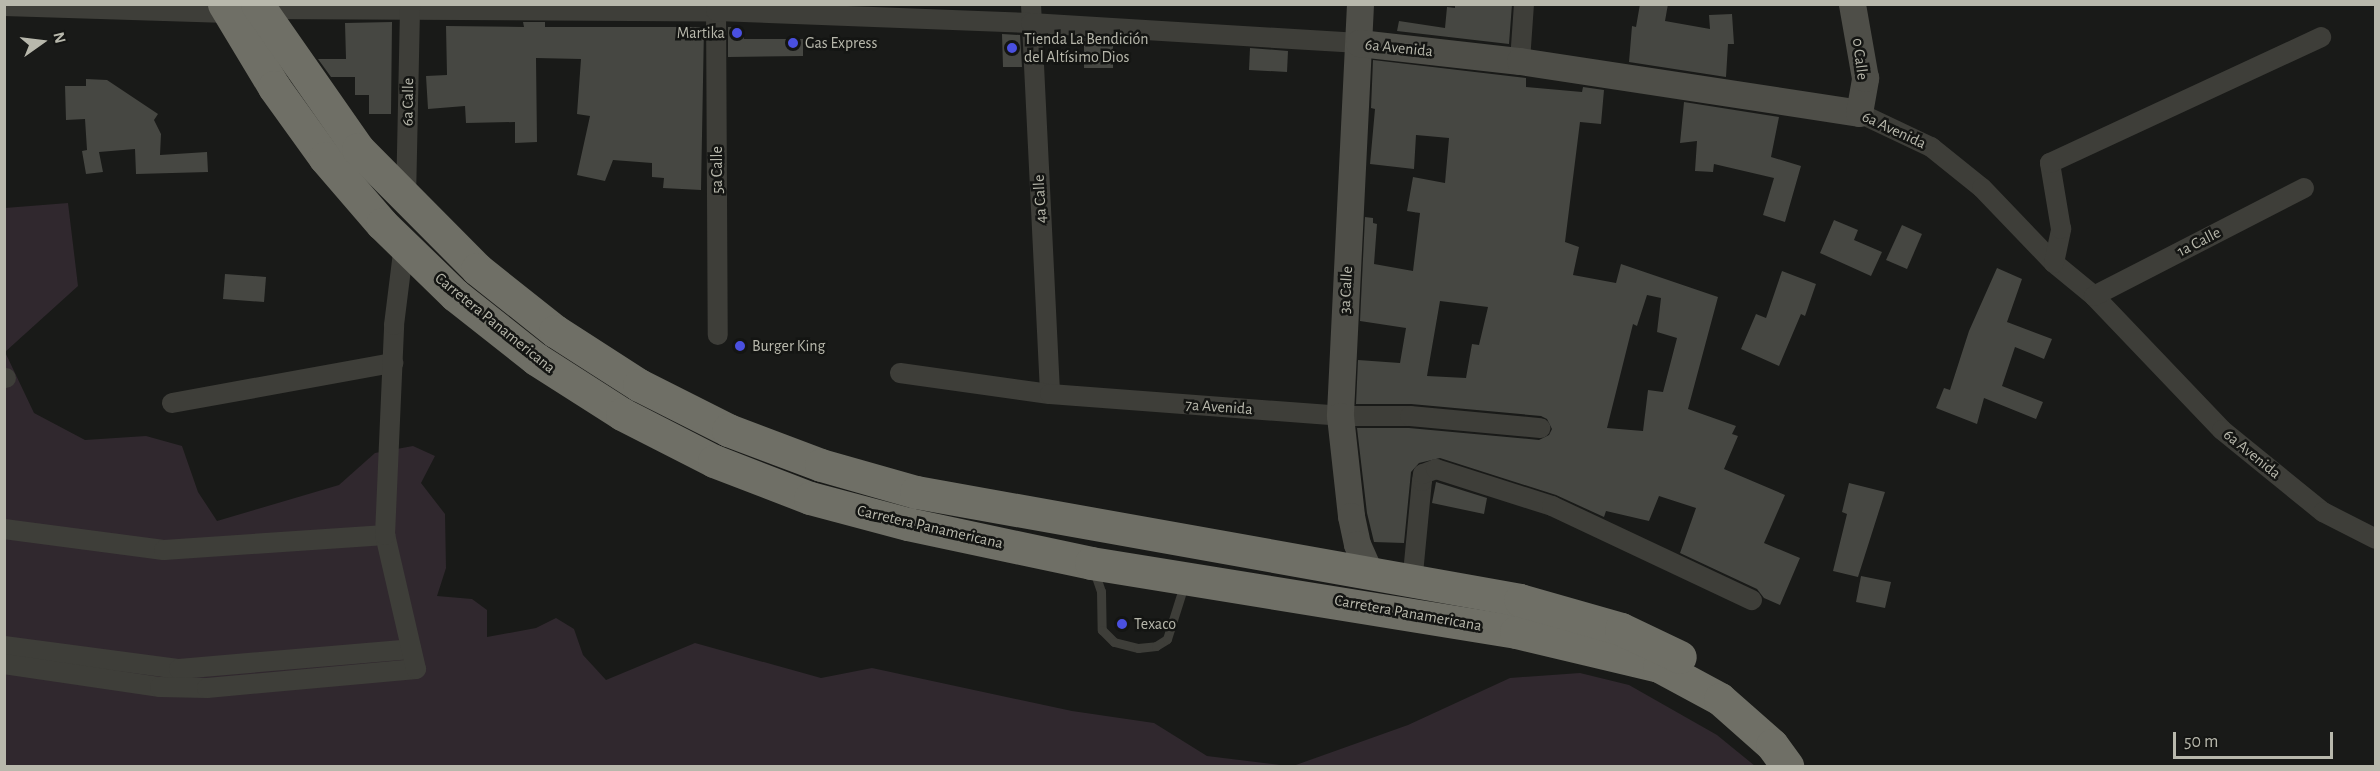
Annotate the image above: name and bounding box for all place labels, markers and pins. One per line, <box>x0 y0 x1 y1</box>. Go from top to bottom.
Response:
place label: Martika <box>677 23 725 43</box>
marker: Martika <box>730 26 744 40</box>
place label: Tienda La Bendición del Altísimo Dios <box>1024 29 1149 67</box>
place label: Gas Express <box>805 33 877 53</box>
marker: Gas Express <box>786 36 800 50</box>
marker: Tienda La Bendición del Altísimo Dios <box>1005 41 1019 55</box>
place label: Burger King <box>752 336 825 356</box>
marker: Burger King <box>733 339 747 353</box>
place label: Texaco <box>1134 614 1176 634</box>
marker: Texaco <box>1115 617 1129 631</box>

